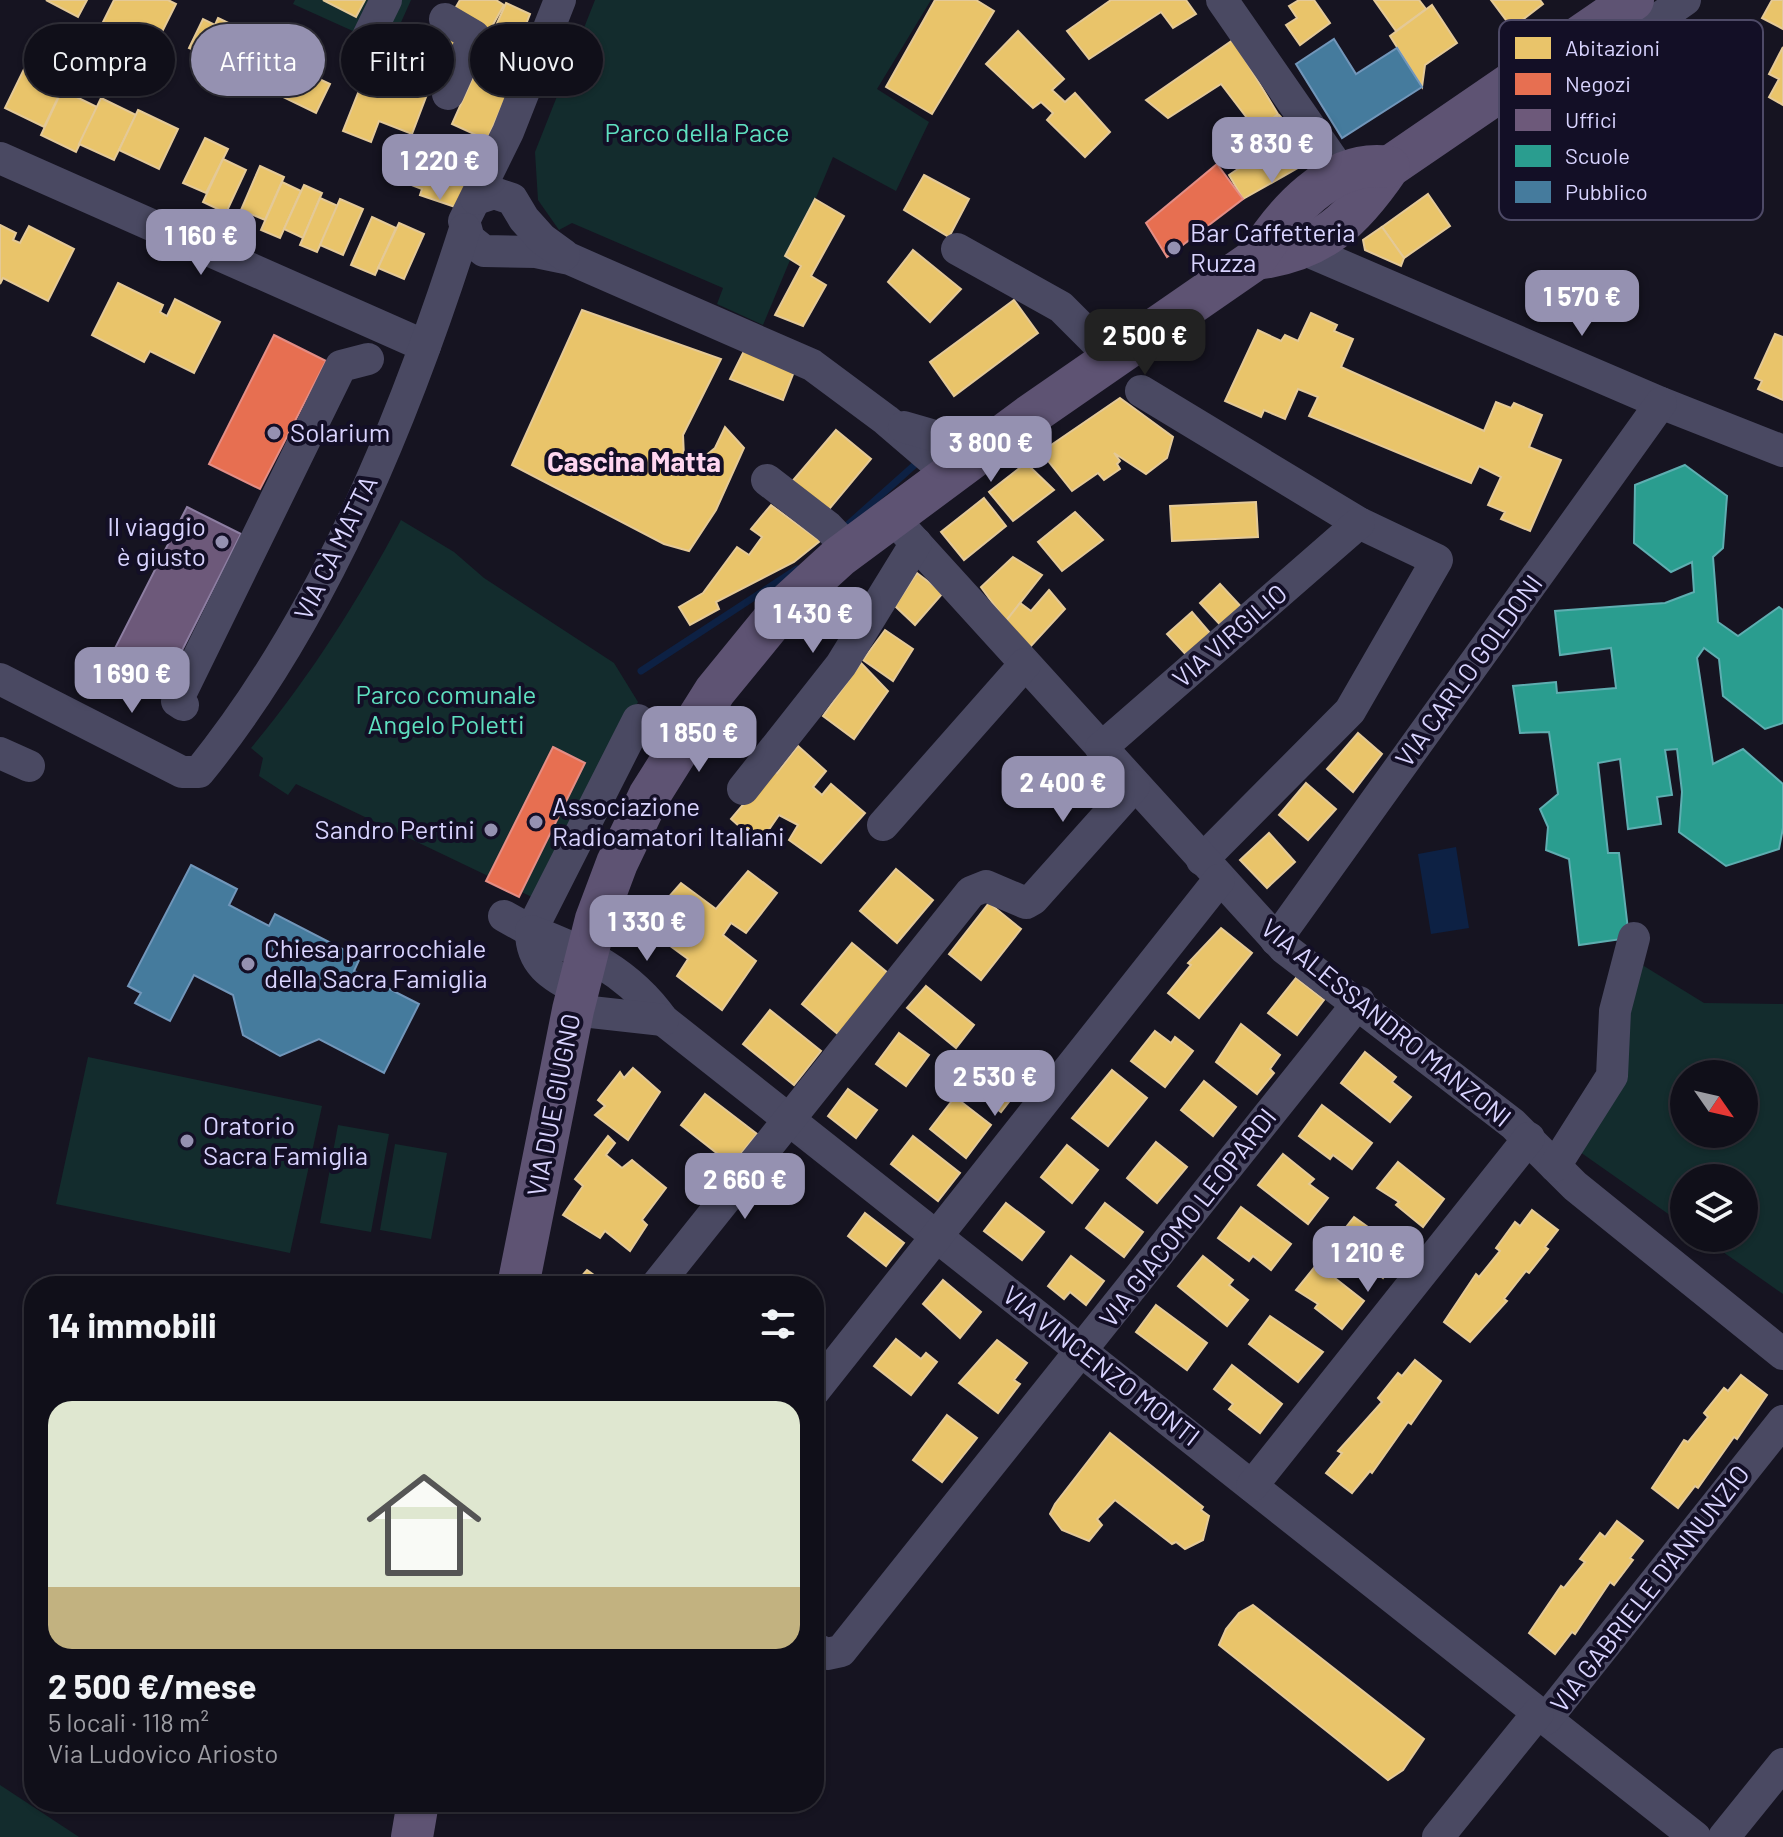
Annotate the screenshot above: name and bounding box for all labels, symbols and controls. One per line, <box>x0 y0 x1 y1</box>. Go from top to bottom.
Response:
legend <box>1499 20 1763 220</box>
chip: Compra <box>24 24 175 96</box>
chip: Affitta <box>191 24 325 96</box>
chip: Filtri <box>341 24 454 96</box>
chip: Nuovo <box>470 24 603 96</box>
text: Abitazioni <box>1565 34 1660 60</box>
text: Negozi <box>1565 70 1631 96</box>
text: Uffici <box>1565 106 1617 132</box>
park label: Parco della Pace <box>604 116 790 147</box>
pin: 3 830 € <box>1198 117 1346 185</box>
text: 3 830 € <box>1230 127 1314 158</box>
pin: 1 220 € <box>366 134 514 202</box>
text: Scuole <box>1565 142 1630 168</box>
text: 1 220 € <box>400 144 480 175</box>
text: Pubblico <box>1565 178 1648 204</box>
pin: 1 160 € <box>127 209 275 277</box>
place label: Bar Caffetteria Ruzza <box>1190 216 1356 277</box>
text: 1 160 € <box>164 219 238 250</box>
marker: Bar Caffetteria Ruzza <box>1165 239 1183 257</box>
pin: 1 570 € <box>1508 270 1656 338</box>
text: 1 570 € <box>1543 280 1621 311</box>
pin: 2 500 € <box>1071 309 1219 377</box>
text: 2 500 € <box>1102 319 1188 350</box>
place label: Solarium <box>290 416 390 447</box>
pin: 3 800 € <box>917 416 1065 484</box>
marker: Solarium <box>265 424 283 442</box>
text: 3 800 € <box>949 426 1033 457</box>
district label: Cascina Matta <box>547 444 721 478</box>
street label: VIA CÀ MATTA <box>286 470 383 624</box>
place label: Il viaggio è giusto <box>107 510 206 571</box>
marker: Il viaggio è giusto <box>213 533 231 551</box>
street label: VIA CARLO GOLDONI <box>1388 568 1548 772</box>
street label: VIA VIRGILIO <box>1166 577 1293 693</box>
pin: 1 430 € <box>739 587 887 655</box>
text: 1 430 € <box>773 597 853 628</box>
pin: 1 690 € <box>58 647 206 715</box>
text: 1 690 € <box>93 657 171 688</box>
park label: Parco comunale Angelo Poletti <box>356 678 536 739</box>
pin: 1 850 € <box>625 706 773 774</box>
text: 1 850 € <box>660 716 739 747</box>
pin: 2 400 € <box>989 756 1137 824</box>
text: 2 400 € <box>1020 766 1106 797</box>
place label: Associazione Radioamatori Italiani <box>552 790 785 851</box>
place label: Sandro Pertini <box>315 813 475 844</box>
marker: Associazione Radioamatori Italiani <box>527 813 545 831</box>
marker: Sandro Pertini <box>482 821 500 839</box>
pin: 1 330 € <box>573 895 721 963</box>
text: 1 330 € <box>608 905 687 936</box>
street label: VIA ALESSANDRO MANZONI <box>1256 911 1518 1132</box>
place label: Chiesa parrocchiale della Sacra Famiglia <box>264 932 488 993</box>
marker: Chiesa parrocchiale della Sacra Famiglia <box>239 955 257 973</box>
street label: VIA DUE GIUGNO <box>520 1011 585 1199</box>
pin: 2 530 € <box>921 1050 1069 1118</box>
text: 2 530 € <box>953 1060 1037 1091</box>
north arrow <box>1670 1060 1758 1148</box>
map controls <box>1670 1060 1758 1252</box>
street label: VIA GIACOMO LEOPARDI <box>1092 1102 1282 1333</box>
place label: Oratorio Sacra Famiglia <box>203 1109 368 1170</box>
marker: Oratorio Sacra Famiglia <box>178 1132 196 1150</box>
pin: 2 660 € <box>671 1153 819 1221</box>
text: 2 660 € <box>703 1163 787 1194</box>
button: layers <box>1670 1164 1758 1252</box>
pin: 1 210 € <box>1294 1226 1442 1294</box>
text: 1 210 € <box>1331 1236 1405 1267</box>
street label: VIA VINCENZO MONTI <box>997 1278 1207 1451</box>
icon: filters <box>756 1302 800 1346</box>
text: 14 immobili <box>48 1304 217 1345</box>
icon: home <box>352 1453 496 1597</box>
street label: VIA GABRIELE D'ANNUNZIO <box>1543 1458 1755 1718</box>
text: 2 500 €/mese <box>48 1665 257 1706</box>
text: 5 locali · 118 m² <box>48 1706 209 1737</box>
text: Via Ludovico Ariosto <box>48 1737 279 1768</box>

